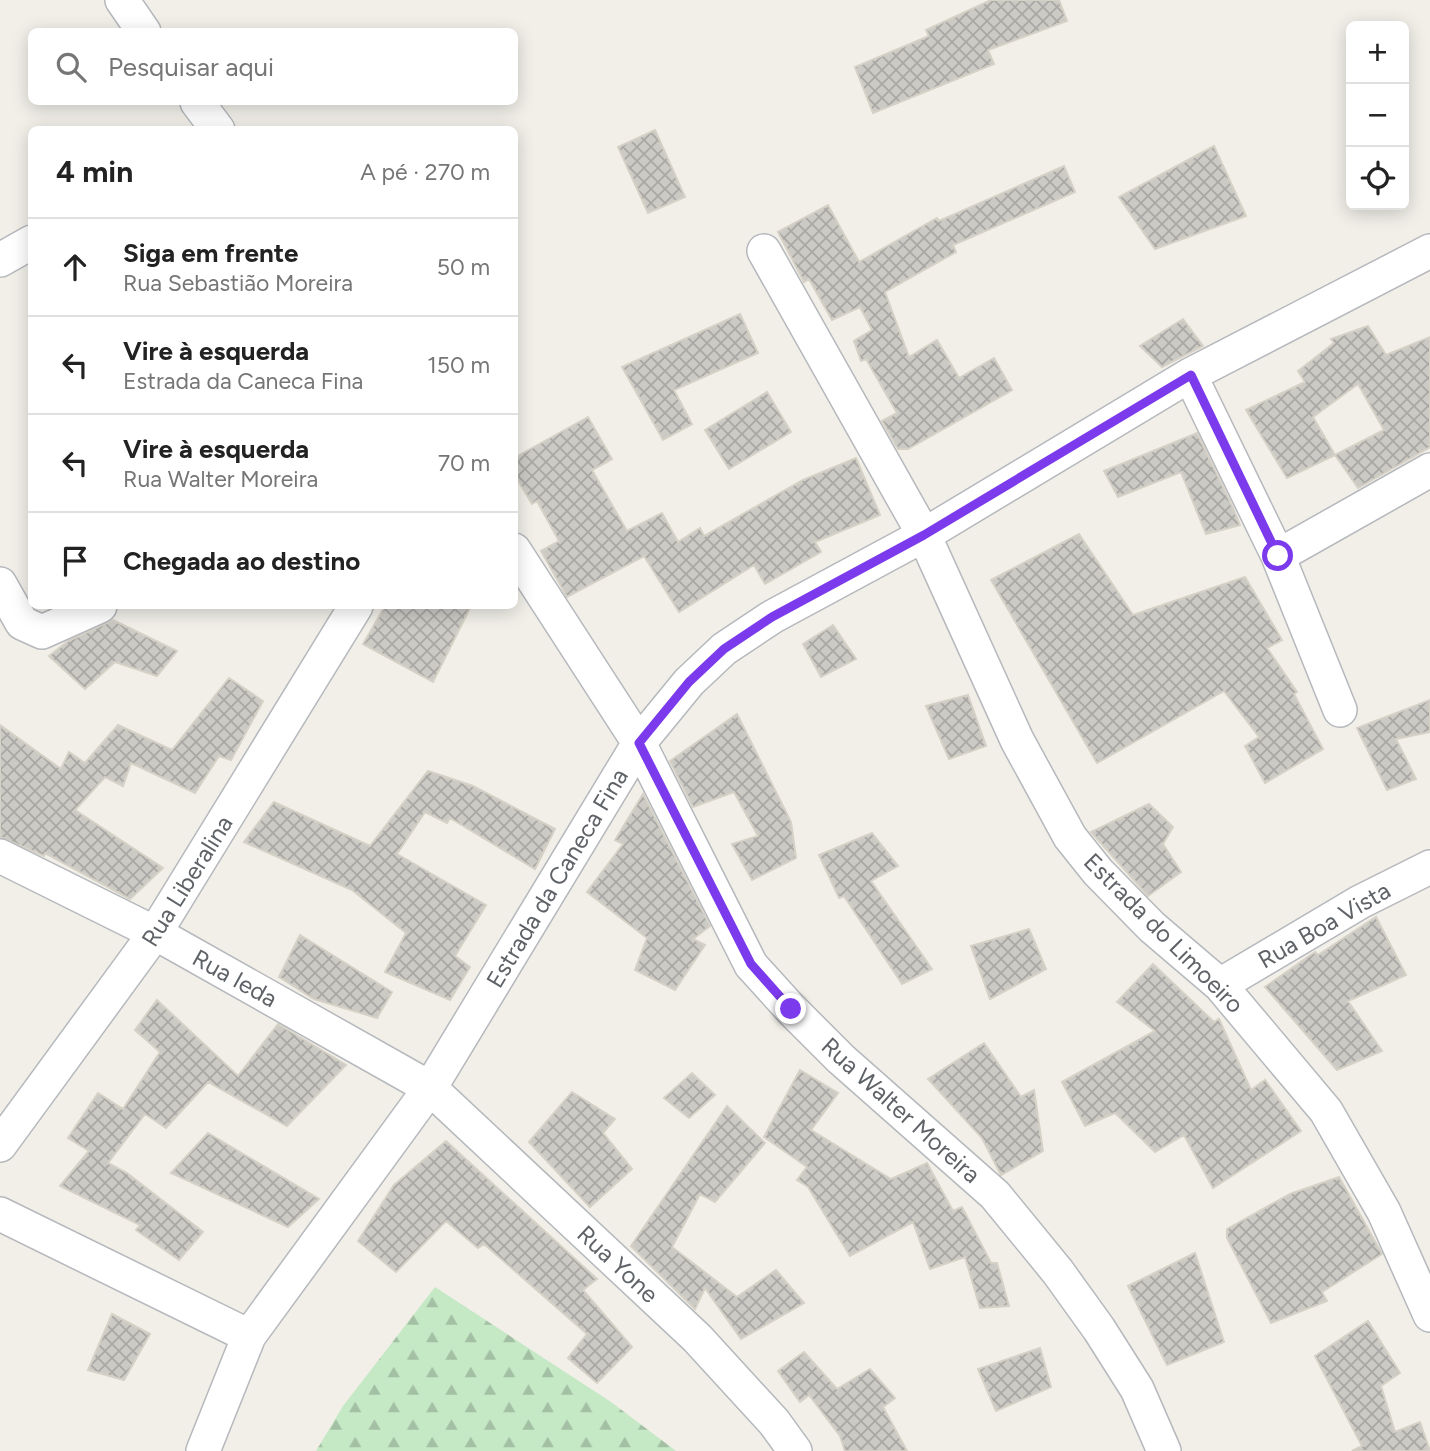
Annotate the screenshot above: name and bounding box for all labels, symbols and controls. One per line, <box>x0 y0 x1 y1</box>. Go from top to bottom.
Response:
map controls <box>1346 21 1409 210</box>
button: + <box>1346 21 1409 84</box>
search box <box>28 28 518 105</box>
icon: search <box>52 48 90 86</box>
text: Pesquisar aqui <box>108 51 274 83</box>
button: − <box>1346 84 1409 147</box>
button: locate <box>1346 147 1409 210</box>
text: 4 min <box>56 153 133 190</box>
text: A pé · 270 m <box>360 158 490 186</box>
text: Siga em frente <box>123 237 298 269</box>
icon: ahead <box>56 248 94 286</box>
text: 50 m <box>437 253 490 281</box>
text: Rua Sebastião Moreira <box>123 269 353 297</box>
text: Vire à esquerda <box>123 335 309 367</box>
icon: left <box>56 346 94 384</box>
text: 150 m <box>427 351 490 379</box>
text: Estrada da Caneca Fina <box>123 367 363 395</box>
text: Vire à esquerda <box>123 433 309 465</box>
icon: left <box>56 444 94 482</box>
text: 70 m <box>438 449 490 477</box>
text: Rua Walter Moreira <box>123 465 318 493</box>
route start <box>1262 540 1293 571</box>
icon: arrive <box>56 542 94 580</box>
text: Chegada ao destino <box>123 545 360 577</box>
street label: Estrada da Caneca Fina <box>480 763 634 993</box>
street label: Rua Liberalina <box>135 810 239 952</box>
street label: Estrada do Limoeiro <box>1078 847 1250 1019</box>
street label: Rua Boa Vista <box>1253 875 1395 975</box>
street label: Rua Ieda <box>188 943 282 1013</box>
route end <box>775 993 806 1024</box>
street label: Rua Walter Moreira <box>816 1031 986 1189</box>
street label: Rua Yone <box>572 1219 664 1309</box>

